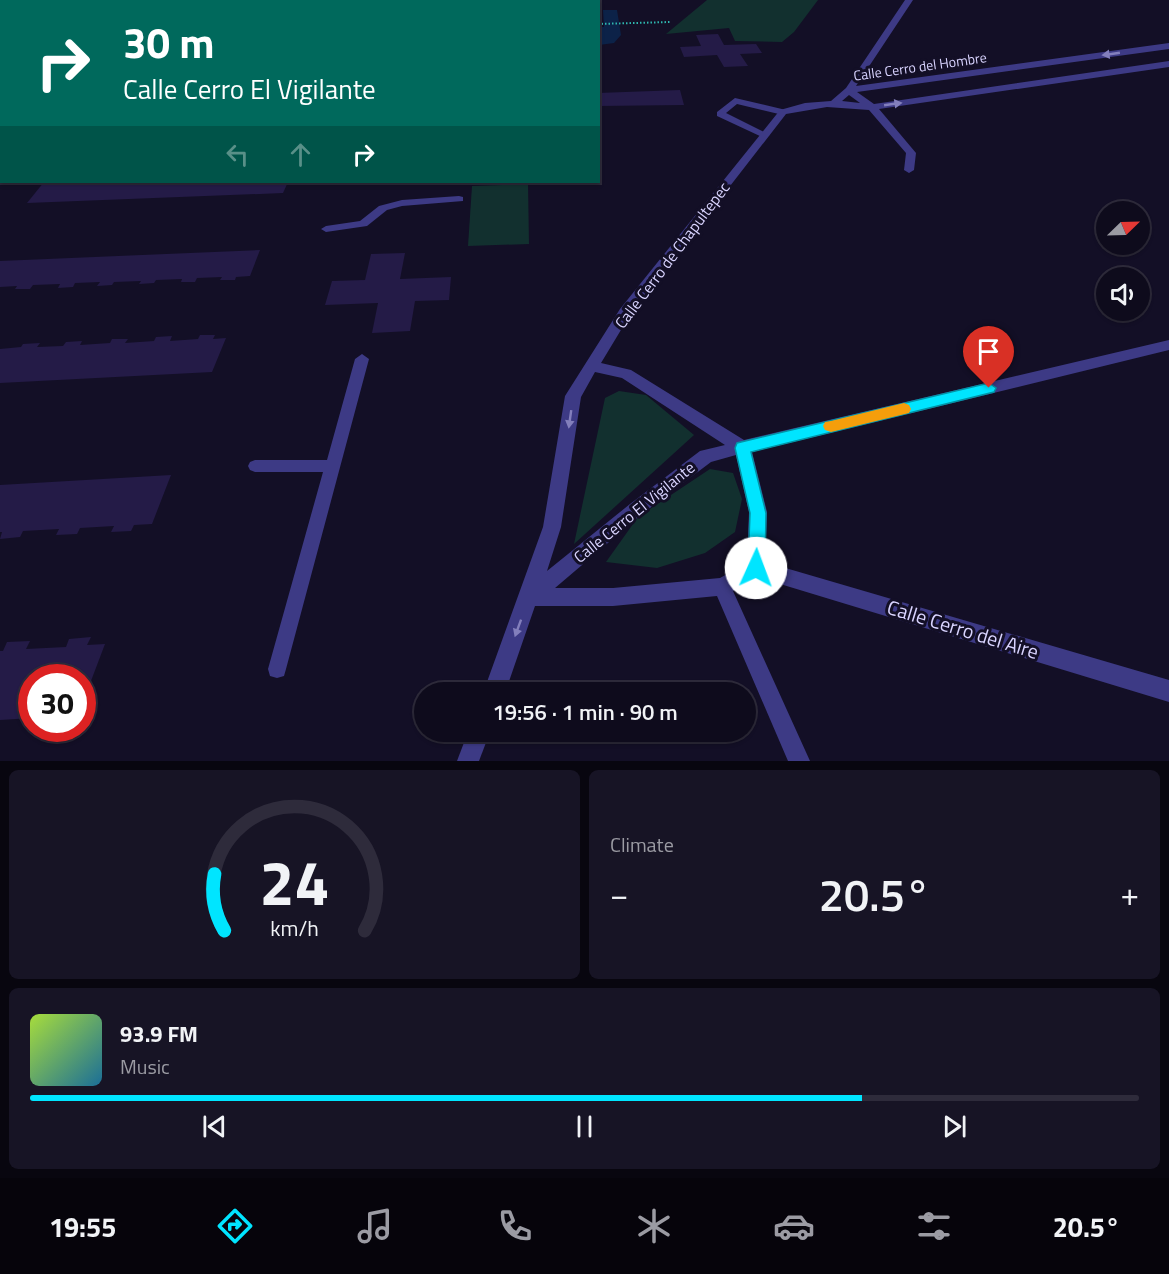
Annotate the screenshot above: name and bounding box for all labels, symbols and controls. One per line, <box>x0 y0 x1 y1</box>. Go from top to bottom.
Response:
text: 30 m <box>123 10 215 74</box>
icon: right <box>24 24 102 102</box>
street label: Calle Cerro del Hombre <box>852 46 988 86</box>
one-way arrow <box>1101 49 1120 58</box>
text: Calle Cerro El Vigilante <box>123 68 376 109</box>
one-way arrow <box>884 99 903 108</box>
icon: left <box>221 138 254 171</box>
icon: ahead <box>284 138 317 171</box>
icon: right <box>347 138 380 171</box>
street label: Calle Cerro de Chapultepec <box>609 177 735 333</box>
north arrow <box>1096 201 1150 255</box>
map controls <box>1096 201 1150 321</box>
button: sound <box>1096 267 1150 321</box>
pin <box>963 326 1014 388</box>
icon: arrive <box>972 335 1005 368</box>
one-way arrow <box>566 410 575 429</box>
street label: Calle Cerro El Vigilante <box>568 456 700 568</box>
position arrow <box>724 536 788 600</box>
street label: Calle Cerro del Aire <box>883 591 1043 667</box>
one-way arrow <box>513 619 522 637</box>
speed limit sign: 30 <box>18 664 96 742</box>
text: 19:56 · 1 min · 90 m <box>492 695 678 729</box>
text: Climate <box>610 829 674 860</box>
text: 24 <box>260 834 329 929</box>
text: 20.5° <box>819 860 930 928</box>
text: − <box>610 869 628 919</box>
text: + <box>1121 869 1139 919</box>
text: km/h <box>270 913 319 945</box>
text: 93.9 FM <box>120 1017 198 1051</box>
text: Music <box>120 1051 170 1082</box>
icon: previous <box>198 1110 231 1143</box>
icon: pause <box>568 1110 601 1143</box>
icon: next <box>938 1110 971 1143</box>
icon: directions <box>214 1205 256 1247</box>
icon: music <box>354 1205 396 1247</box>
icon: phone <box>494 1205 536 1247</box>
icon: climate <box>633 1205 675 1247</box>
icon: car <box>773 1205 815 1247</box>
icon: filters <box>913 1205 955 1247</box>
text: 19:55 <box>49 1206 116 1247</box>
text: 20.5° <box>1053 1206 1120 1247</box>

